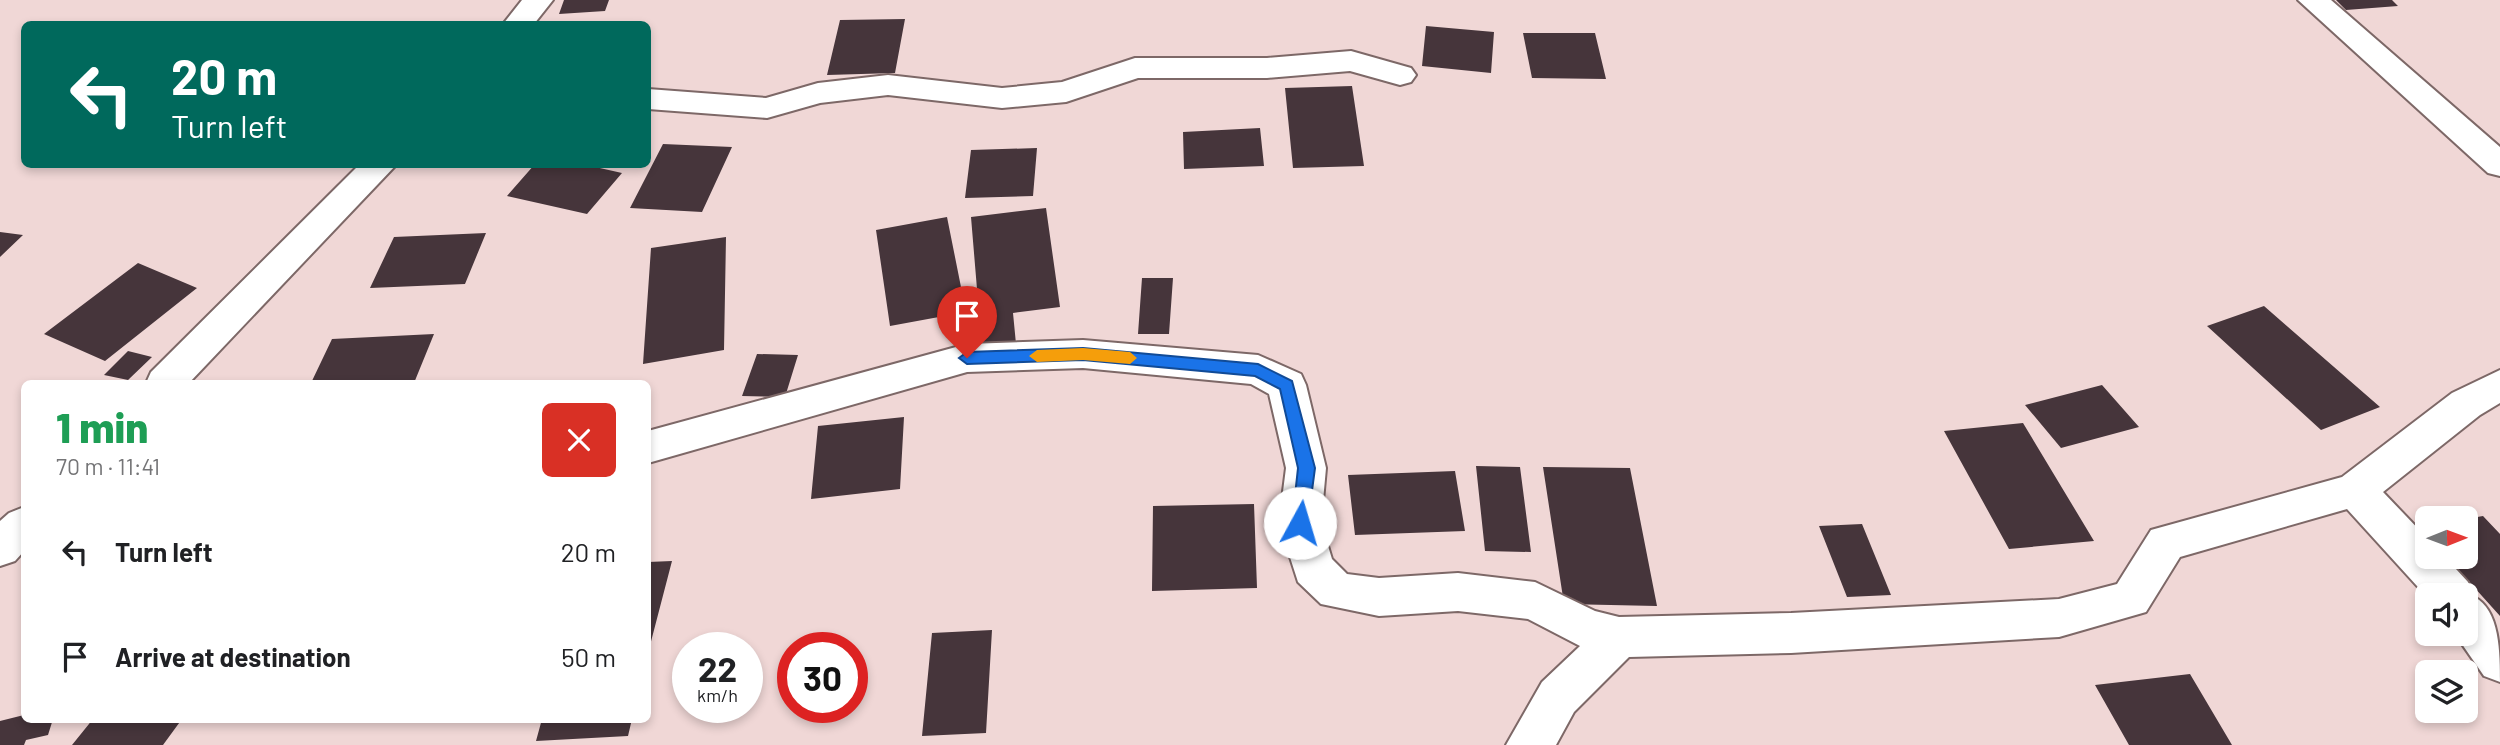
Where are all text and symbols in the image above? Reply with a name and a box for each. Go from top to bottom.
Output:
text: 20 m [171,46,277,105]
icon: left [56,49,147,140]
text: Turn left [171,106,288,144]
pin [937,286,997,358]
icon: arrive [948,297,986,335]
text: 1 min [56,401,148,451]
button: close [542,403,616,477]
text: 70 m · 11:41 [56,452,160,480]
position arrow [1263,486,1337,560]
north arrow [2415,506,2478,569]
map controls [2415,506,2478,723]
icon: left [56,533,94,571]
text: Turn left [115,536,213,567]
text: 20 m [561,536,616,567]
button: sound [2415,583,2478,646]
speed limit sign: 30 [777,632,868,723]
icon: arrive [56,638,94,676]
text: Arrive at destination [115,641,351,672]
text: 50 m [561,641,616,672]
text: 22 [698,647,737,689]
button: layers [2415,660,2478,723]
text: km/h [697,684,738,706]

